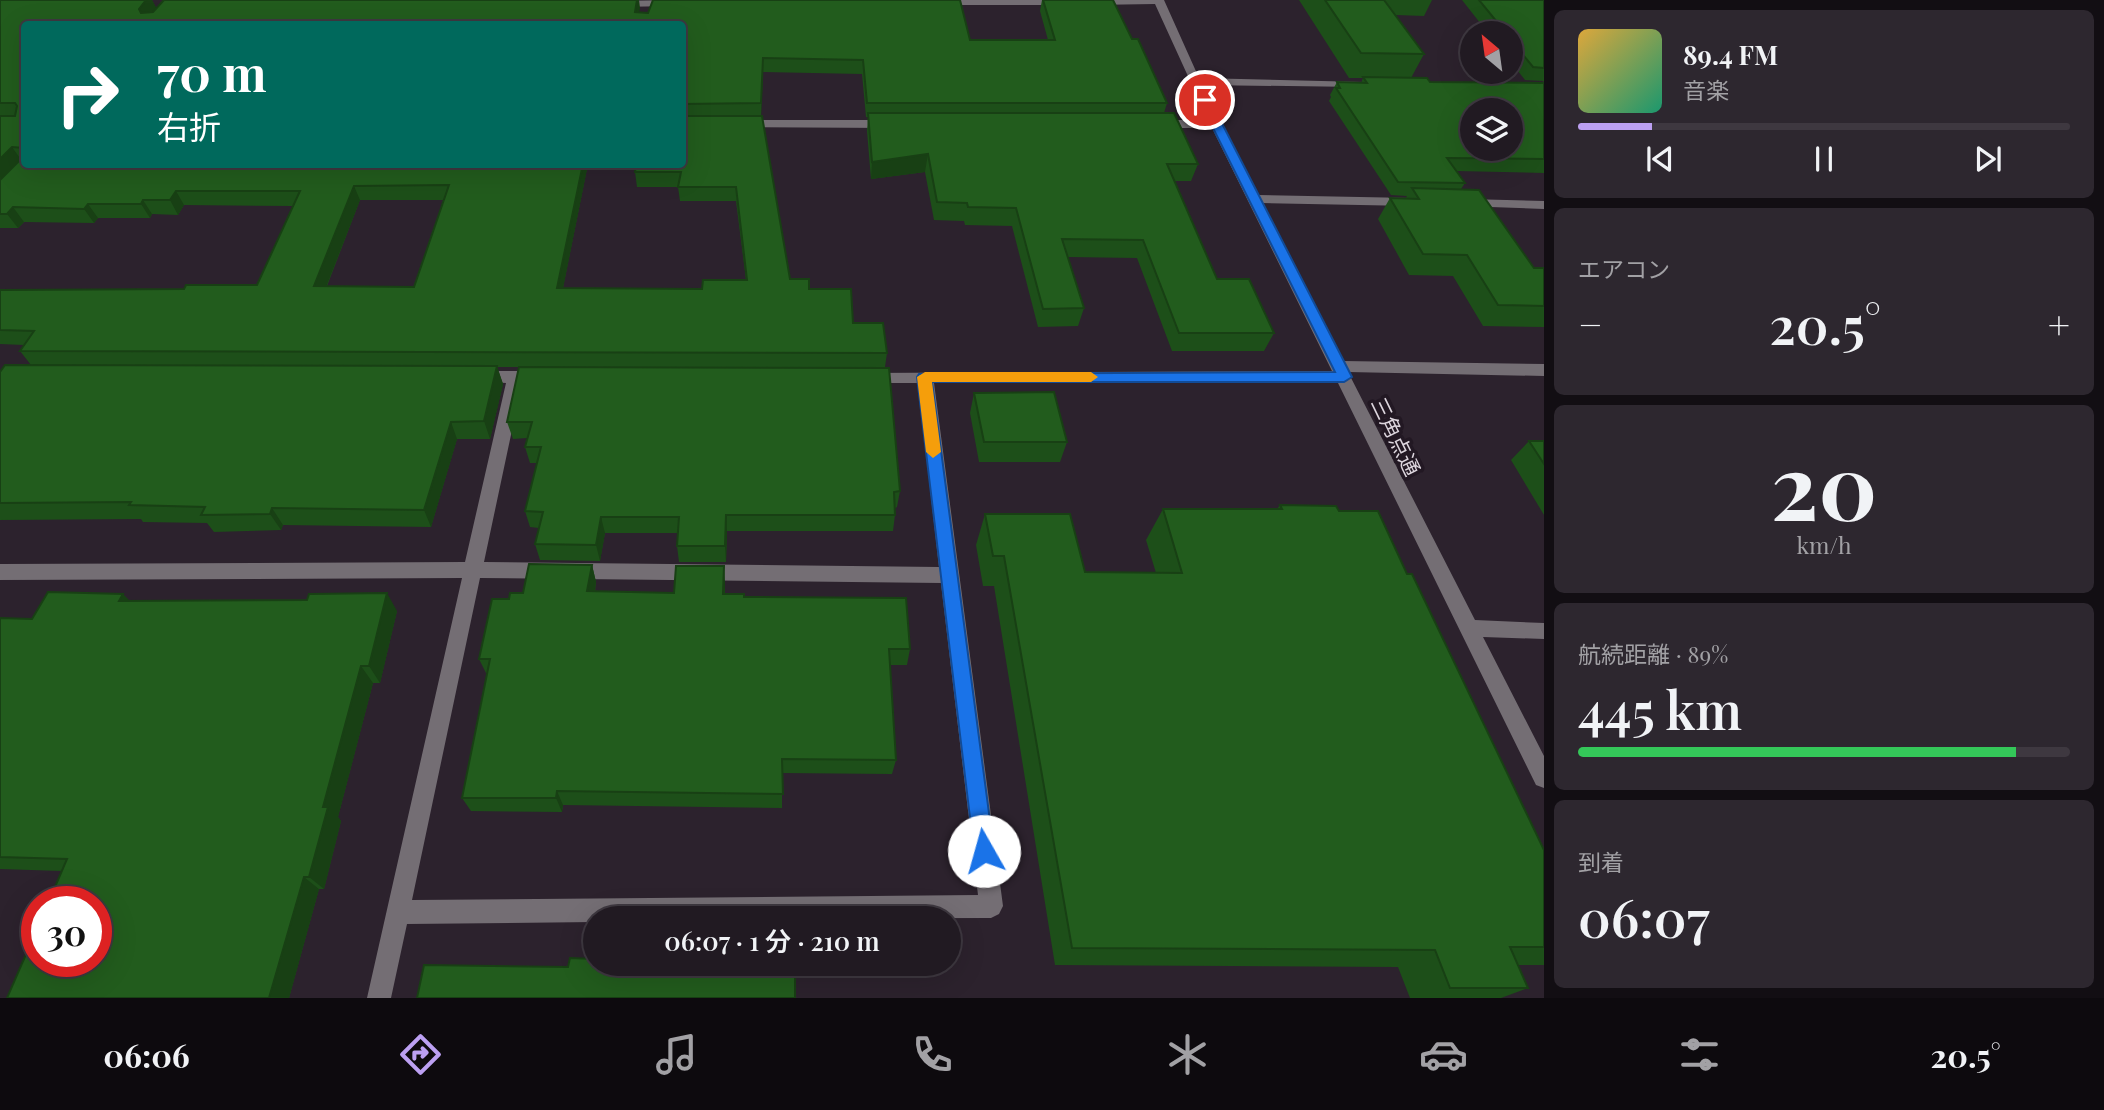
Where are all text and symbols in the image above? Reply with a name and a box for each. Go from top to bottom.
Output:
north arrow [1460,21,1522,84]
map controls [1460,21,1523,161]
text: 89.4 FM [1683,37,1778,72]
text: 70 m [157,39,267,104]
icon: right [42,49,133,140]
pin [1175,70,1235,130]
text: 音楽 [1683,74,1729,105]
icon: arrive [1186,81,1224,119]
button: layers [1460,98,1523,161]
text: 右折 [157,104,221,147]
icon: previous [1641,140,1679,178]
icon: pause [1805,140,1843,178]
icon: next [1969,140,2007,178]
text: エアコン [1578,253,1670,284]
text: 20.5° [1769,289,1881,358]
text: − [1578,298,1603,349]
text: + [2048,298,2070,349]
street label: 三角点通 [1366,392,1428,480]
text: 20 [1771,423,1877,544]
text: km/h [1796,529,1852,560]
text: 航続距離 · 89% [1578,638,1728,669]
text: 445 km [1578,674,1742,743]
position arrow [947,814,1021,888]
text: 到着 [1578,846,1624,877]
text: 06:07 [1578,882,1709,951]
speed limit sign: 30 [21,886,112,977]
text: 06:07 · 1 分 · 210 m [664,923,880,958]
icon: directions [396,1030,445,1079]
icon: music [652,1030,701,1079]
icon: phone [908,1030,957,1079]
icon: climate [1163,1030,1212,1079]
icon: car [1419,1030,1468,1079]
icon: filters [1675,1030,1724,1079]
text: 06:06 [103,1033,190,1076]
text: 20.5° [1931,1033,2001,1076]

